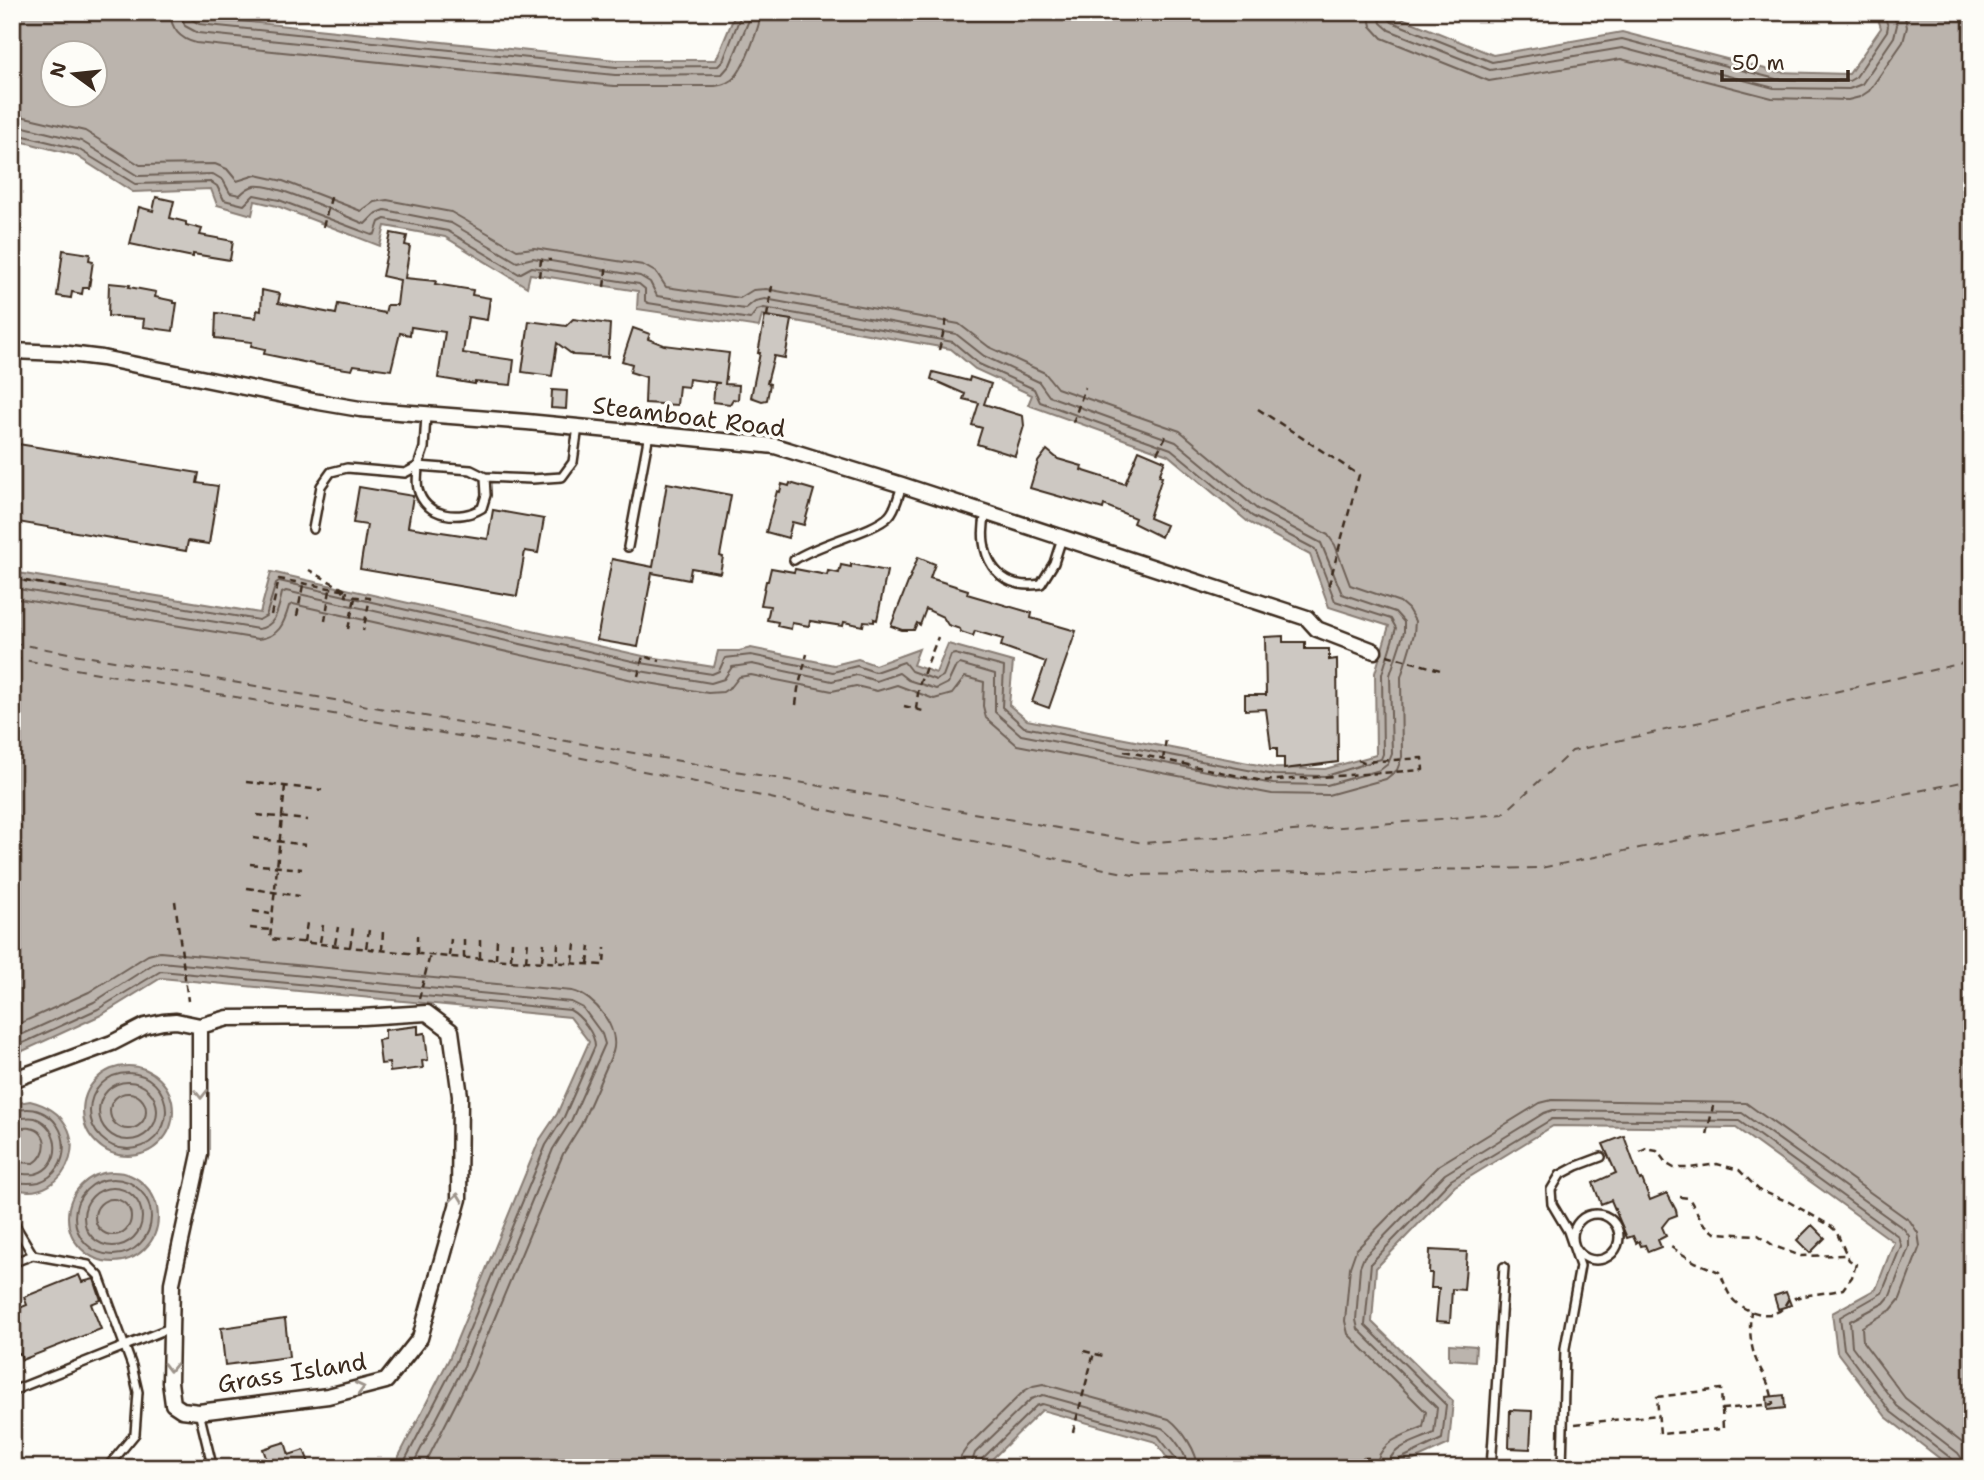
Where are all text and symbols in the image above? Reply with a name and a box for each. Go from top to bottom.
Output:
north arrow [38,38,108,108]
scale bar [1722,38,1848,82]
text: 50 m [1732,49,1785,77]
text: N [44,59,72,80]
street label: Steamboat Road [591,389,787,445]
one-way arrow [193,1089,209,1100]
one-way arrow [450,1192,465,1204]
street label: Grass Island [215,1345,369,1401]
one-way arrow [162,1363,178,1373]
one-way arrow [354,1382,366,1396]

